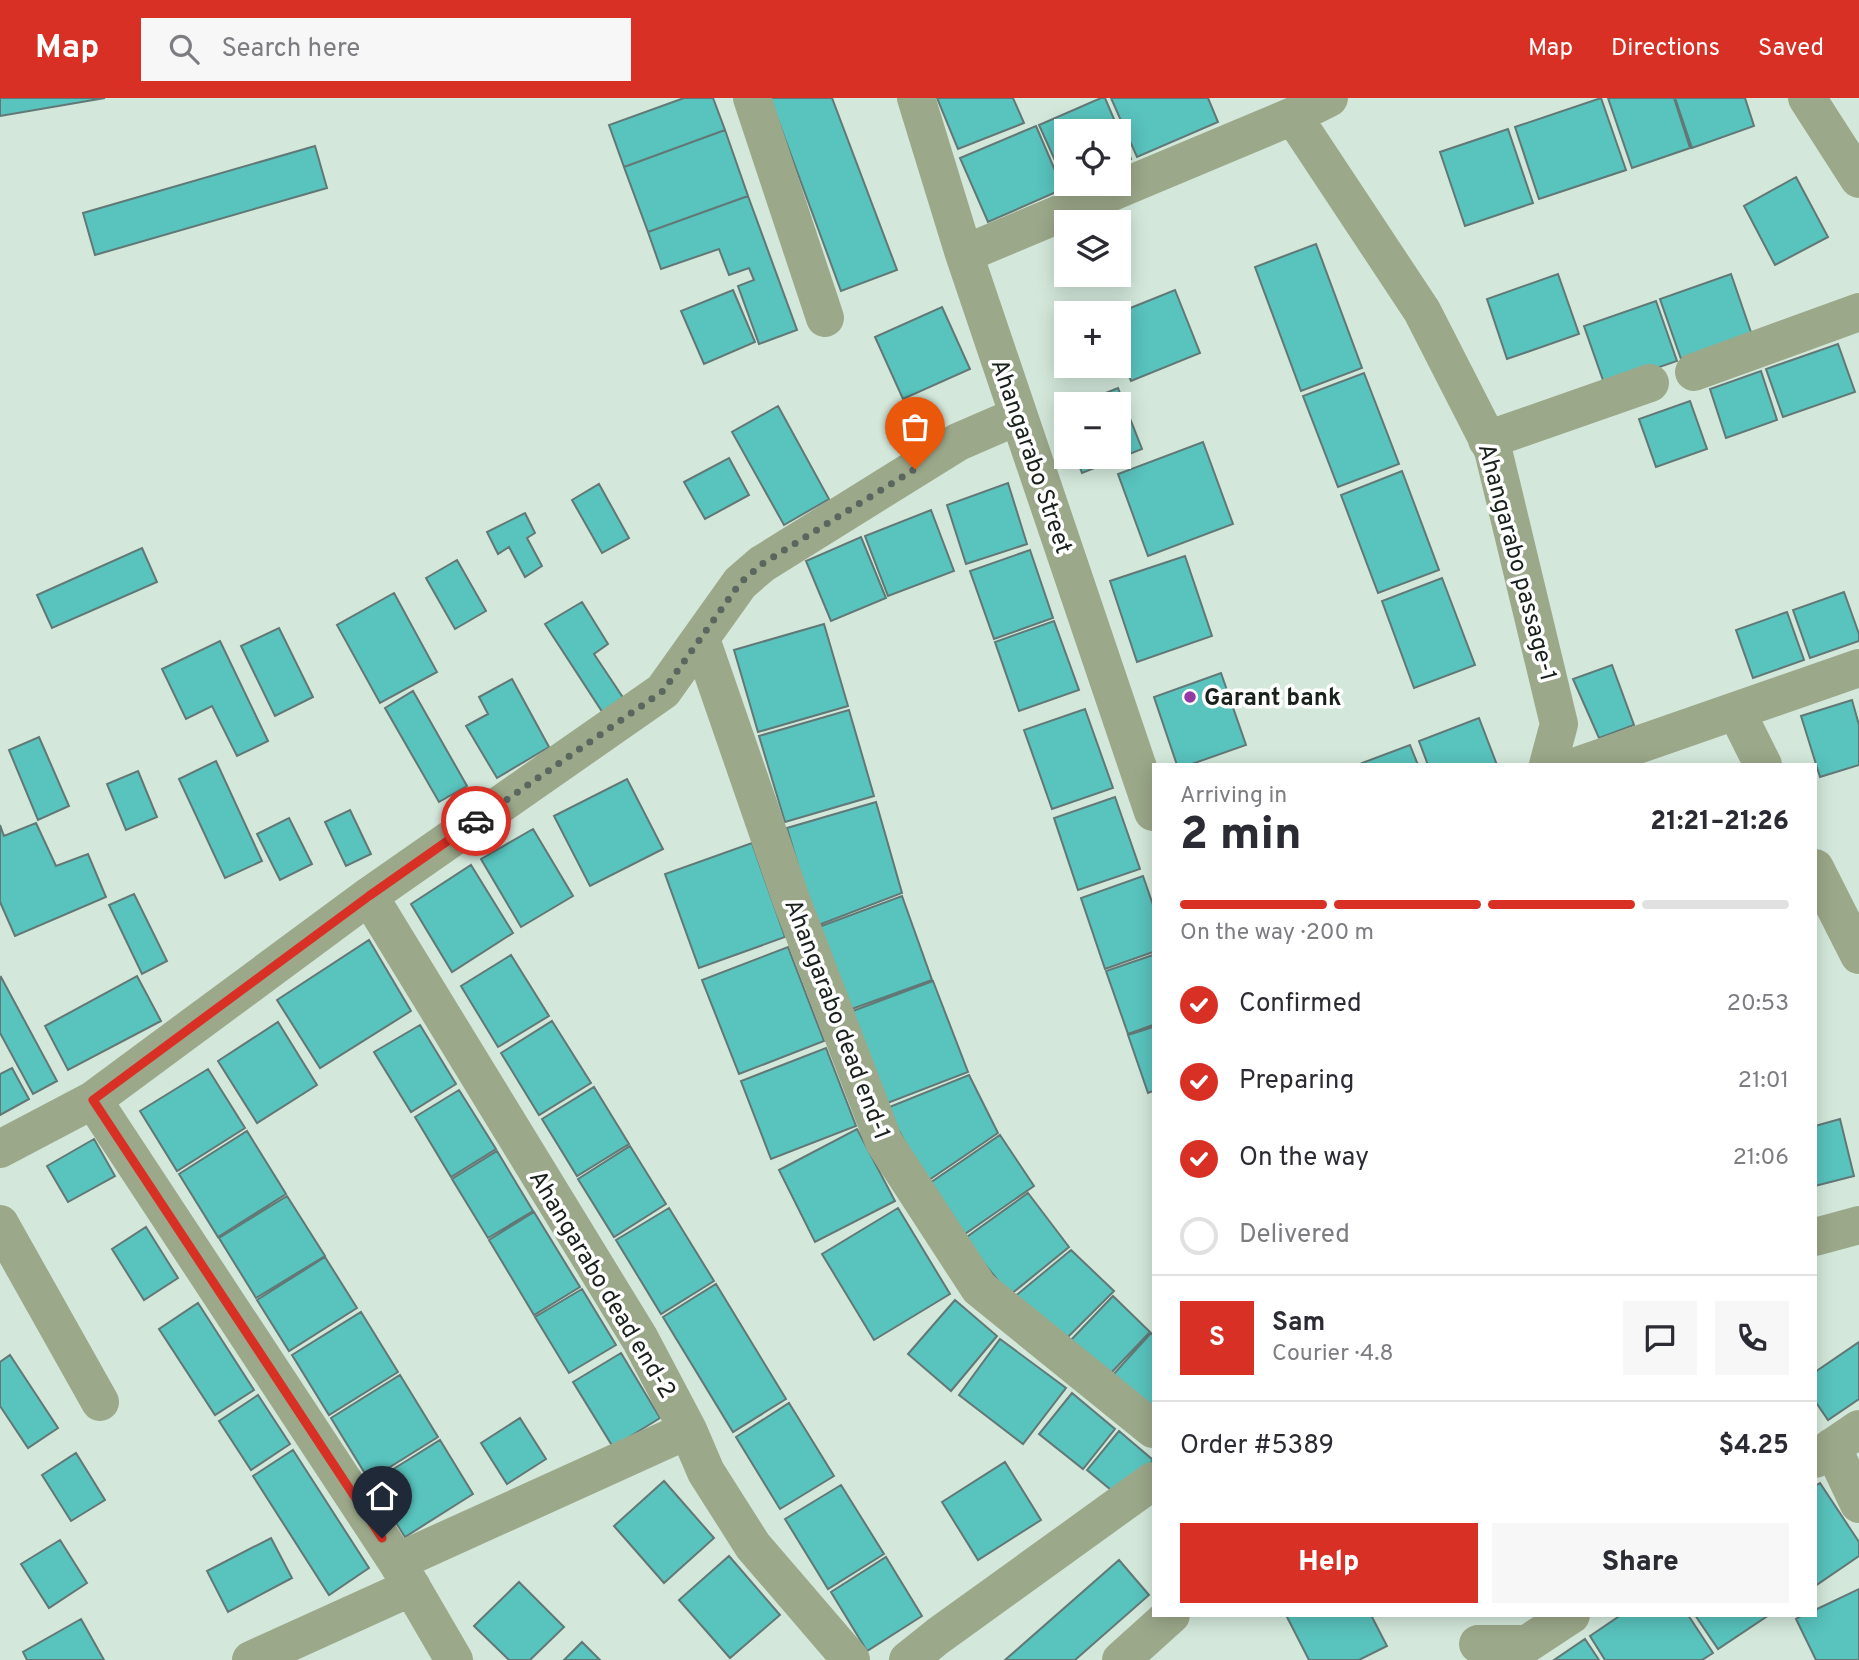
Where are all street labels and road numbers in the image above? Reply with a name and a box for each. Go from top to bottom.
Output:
street label: Ahangarabo Street [983,355,1077,558]
street label: Ahangarabo passage-1 [1470,441,1562,685]
street label: Ahangarabo dead end-1 [776,895,896,1144]
street label: Ahangarabo dead end-2 [521,1165,681,1405]

